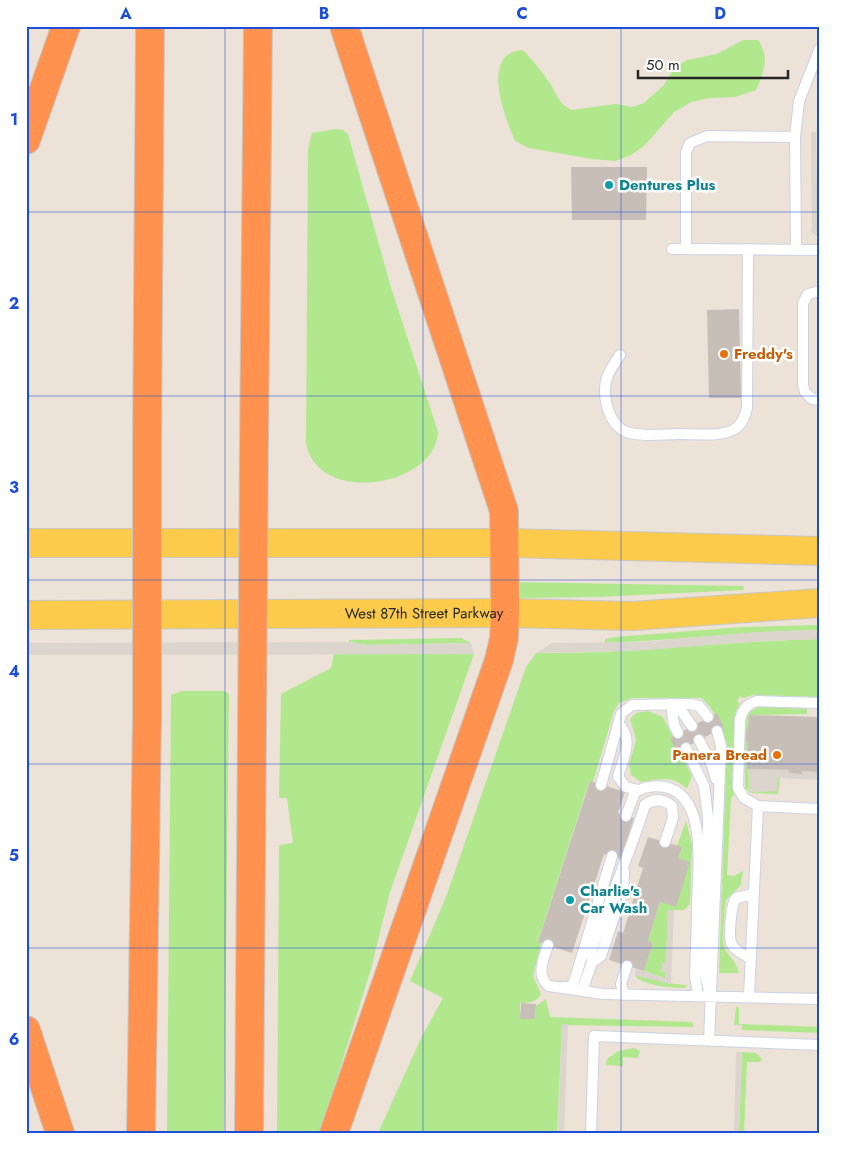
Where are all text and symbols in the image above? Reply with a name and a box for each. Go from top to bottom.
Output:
text: A [119,2,132,25]
text: B [319,2,329,25]
text: C [516,2,528,25]
text: D [714,2,726,25]
scale bar [638,48,788,80]
text: 50 m [646,54,680,76]
text: 1 [10,108,18,131]
place label: Dentures Plus [619,174,716,196]
marker: Dentures Plus [603,179,615,191]
text: 2 [9,292,19,315]
place label: Freddy's [734,343,793,365]
marker: Freddy's [718,348,730,360]
text: 3 [9,476,19,499]
street label: West 87th Street Parkway [345,602,504,625]
text: 4 [8,660,20,683]
place label: Panera Bread [672,744,767,766]
marker: Panera Bread [771,749,783,761]
text: 5 [9,844,19,867]
place label: Charlie's Car Wash [580,880,647,919]
marker: Charlie's Car Wash [564,894,576,906]
text: 6 [9,1028,19,1051]

